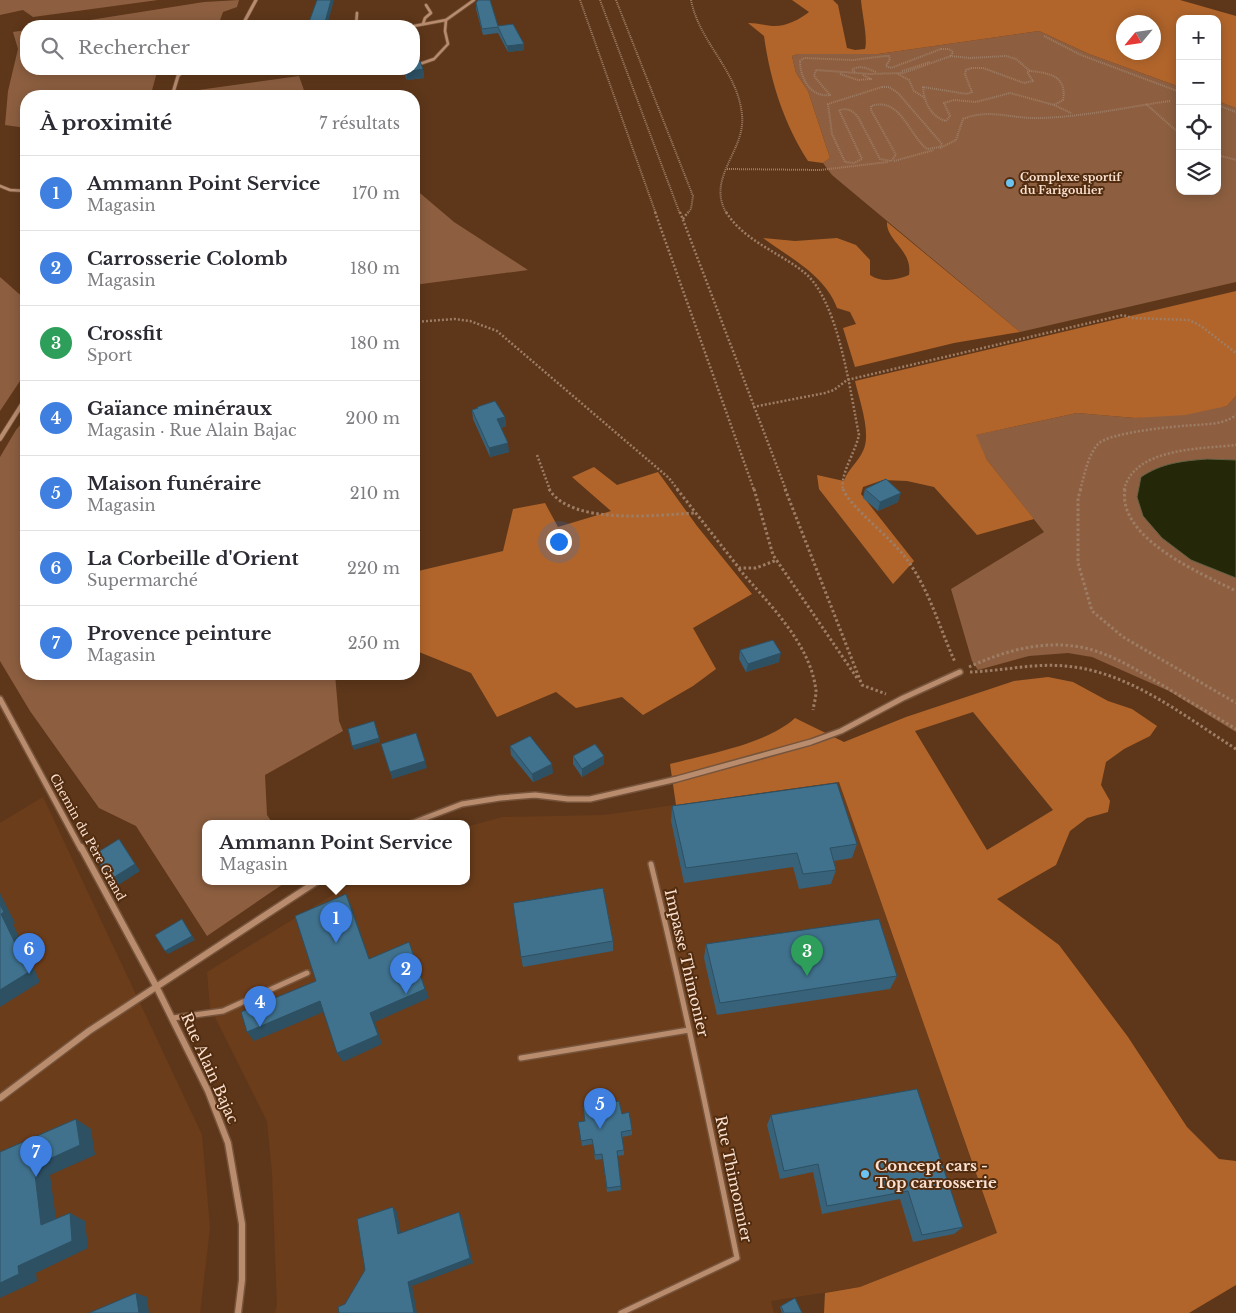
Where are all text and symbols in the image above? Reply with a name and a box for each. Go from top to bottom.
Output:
north arrow [1116,15,1161,60]
map controls [1176,15,1221,195]
button: + [1176,15,1221,60]
search box [20,20,420,75]
icon: search [38,34,66,62]
text: Rechercher [78,36,190,59]
button: − [1176,60,1221,105]
button: locate [1176,105,1221,150]
text: À proximité [40,110,172,136]
text: 7 résultats [319,113,400,133]
button: layers [1176,150,1221,195]
place label: Complexe sportif du Farigoulier [1020,170,1122,197]
text: Ammann Point Service [87,172,320,195]
marker: Complexe sportif du Farigoulier [1004,177,1016,189]
text: 1 [53,183,59,203]
text: 170 m [352,183,400,203]
text: Magasin [87,195,156,215]
text: Carrosserie Colomb [87,247,288,270]
text: 2 [51,258,61,278]
text: 180 m [350,258,400,278]
text: Magasin [87,270,156,290]
text: Crossfit [87,322,163,345]
text: 3 [51,333,61,353]
text: 180 m [350,333,400,353]
text: Sport [87,345,132,365]
text: Gaïance minéraux [87,397,272,420]
text: 4 [51,408,61,428]
text: 200 m [346,408,400,428]
text: Magasin · Rue Alain Bajac [87,420,297,440]
text: Maison funéraire [87,472,261,495]
text: 5 [51,483,61,503]
text: 210 m [350,483,400,503]
text: Magasin [87,495,156,515]
your location [546,529,572,555]
text: La Corbeille d'Orient [87,547,299,570]
text: 6 [51,558,61,578]
text: 220 m [347,558,400,578]
text: Supermarché [87,570,198,590]
text: Provence peinture [87,622,272,645]
text: 7 [52,633,60,653]
text: 250 m [348,633,400,653]
text: Magasin [87,645,156,665]
street label: Chemin du Père Grand [47,771,129,903]
popup [202,820,470,885]
text: Ammann Point Service [219,831,453,854]
text: Magasin [219,854,288,874]
street label: Impasse Thimonier [661,887,713,1040]
pin: 1 [320,902,352,943]
pin: 6 [13,933,45,974]
pin: 3 [791,935,823,976]
pin: 2 [390,953,422,994]
pin: 4 [244,986,276,1027]
street label: Rue Alain Bajac [177,1010,243,1126]
pin: 5 [584,1088,616,1129]
street label: Rue Thimonnier [711,1114,757,1245]
pin: 7 [20,1136,52,1177]
place label: Concept cars - Top carrosserie [875,1156,997,1192]
marker: Concept cars - Top carrosserie [859,1168,871,1180]

